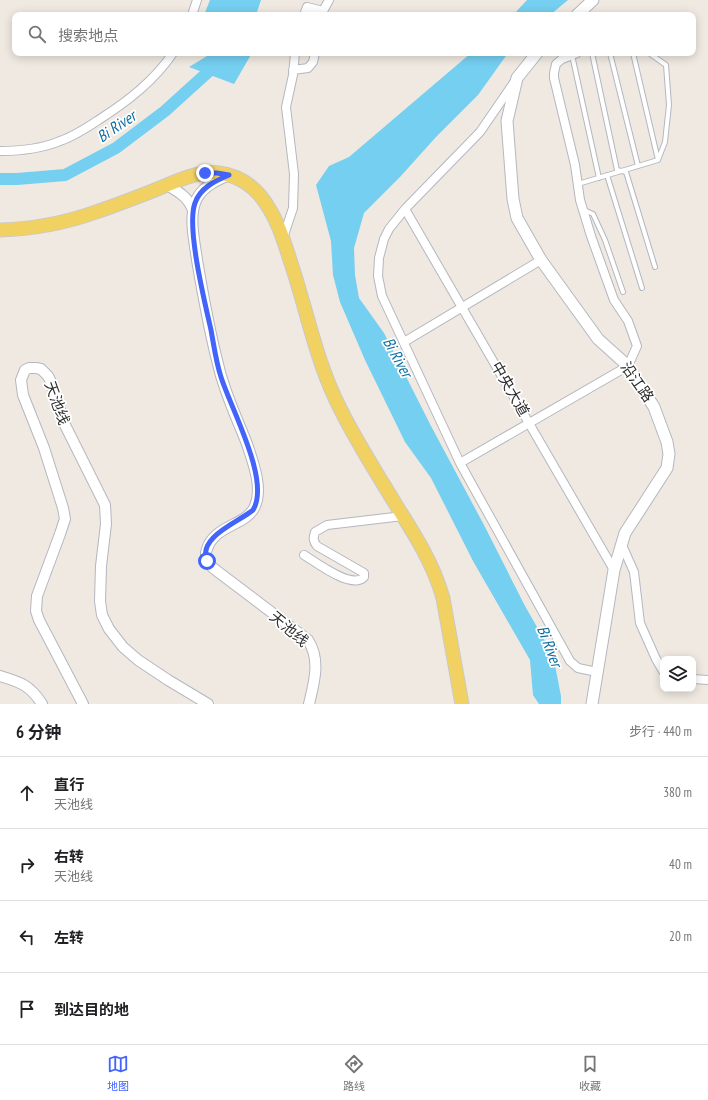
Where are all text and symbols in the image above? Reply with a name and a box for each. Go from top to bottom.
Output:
search box [12,12,696,56]
icon: search [26,23,48,45]
text: 搜索地点 [58,26,118,45]
water label: Bi River [93,104,141,146]
route end [196,164,214,182]
water label: Bi River [379,333,418,383]
street label: 中央大道 [487,358,534,419]
street label: 沿江路 [617,358,658,406]
street label: 天池线 [41,378,74,427]
route start [198,552,216,570]
street label: 天池线 [266,607,313,650]
water label: Bi River [533,622,568,672]
map controls [660,656,696,692]
button: layers [660,656,696,692]
text: 6 分钟 [16,721,62,743]
text: 步行 · 440 m [629,723,692,740]
text: 直行 [54,775,84,794]
icon: ahead [16,782,38,804]
text: 380 m [663,784,692,801]
text: 天池线 [54,796,93,813]
text: 右转 [54,847,84,866]
icon: right [16,854,38,876]
text: 40 m [669,856,692,873]
text: 天池线 [54,868,93,885]
icon: left [16,926,38,948]
text: 左转 [54,928,84,947]
text: 20 m [669,928,692,945]
icon: arrive [16,998,38,1020]
text: 到达目的地 [54,1000,129,1019]
tab: 地图 [107,1053,129,1093]
tab: 路线 [343,1053,365,1093]
tab: 收藏 [579,1053,601,1093]

